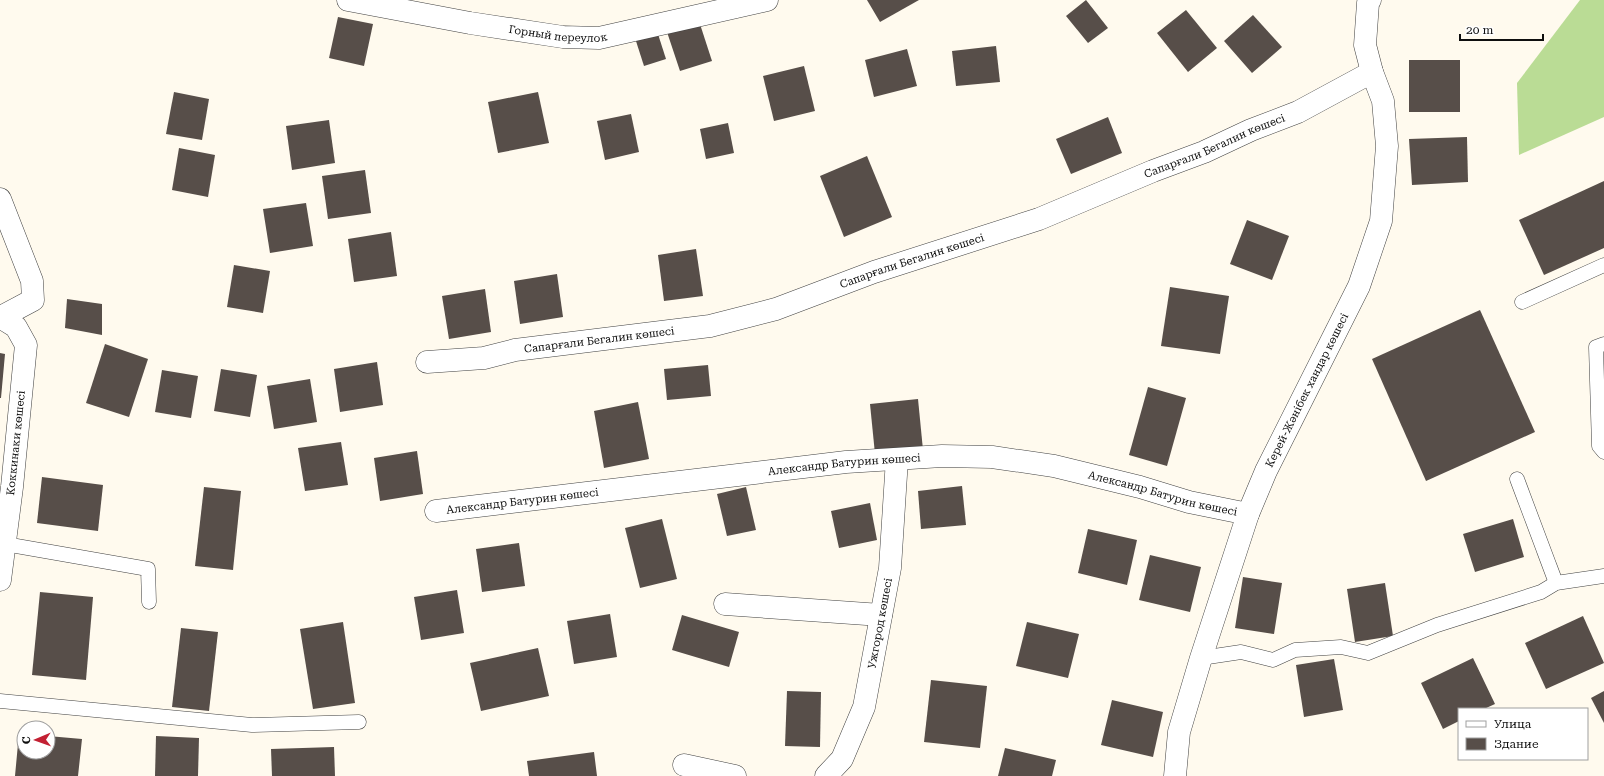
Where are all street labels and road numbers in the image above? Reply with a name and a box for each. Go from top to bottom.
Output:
street label: Горный переулок [508,22,609,45]
street label: Сапарғали Бегалин көшесі [1142,111,1287,181]
street label: Сапарғали Бегалин көшесі [838,230,986,291]
street label: Керей-Жәнібек хандар көшесі [1262,310,1351,469]
street label: Сапарғали Бегалин көшесі [523,324,676,355]
street label: Коккинаки көшесі [4,389,28,496]
street label: Александр Батурин көшесі [767,451,922,478]
street label: Александр Батурин көшесі [1087,468,1239,518]
street label: Александр Батурин көшесі [445,485,600,516]
street label: Ужгород көшесі [865,576,895,670]

